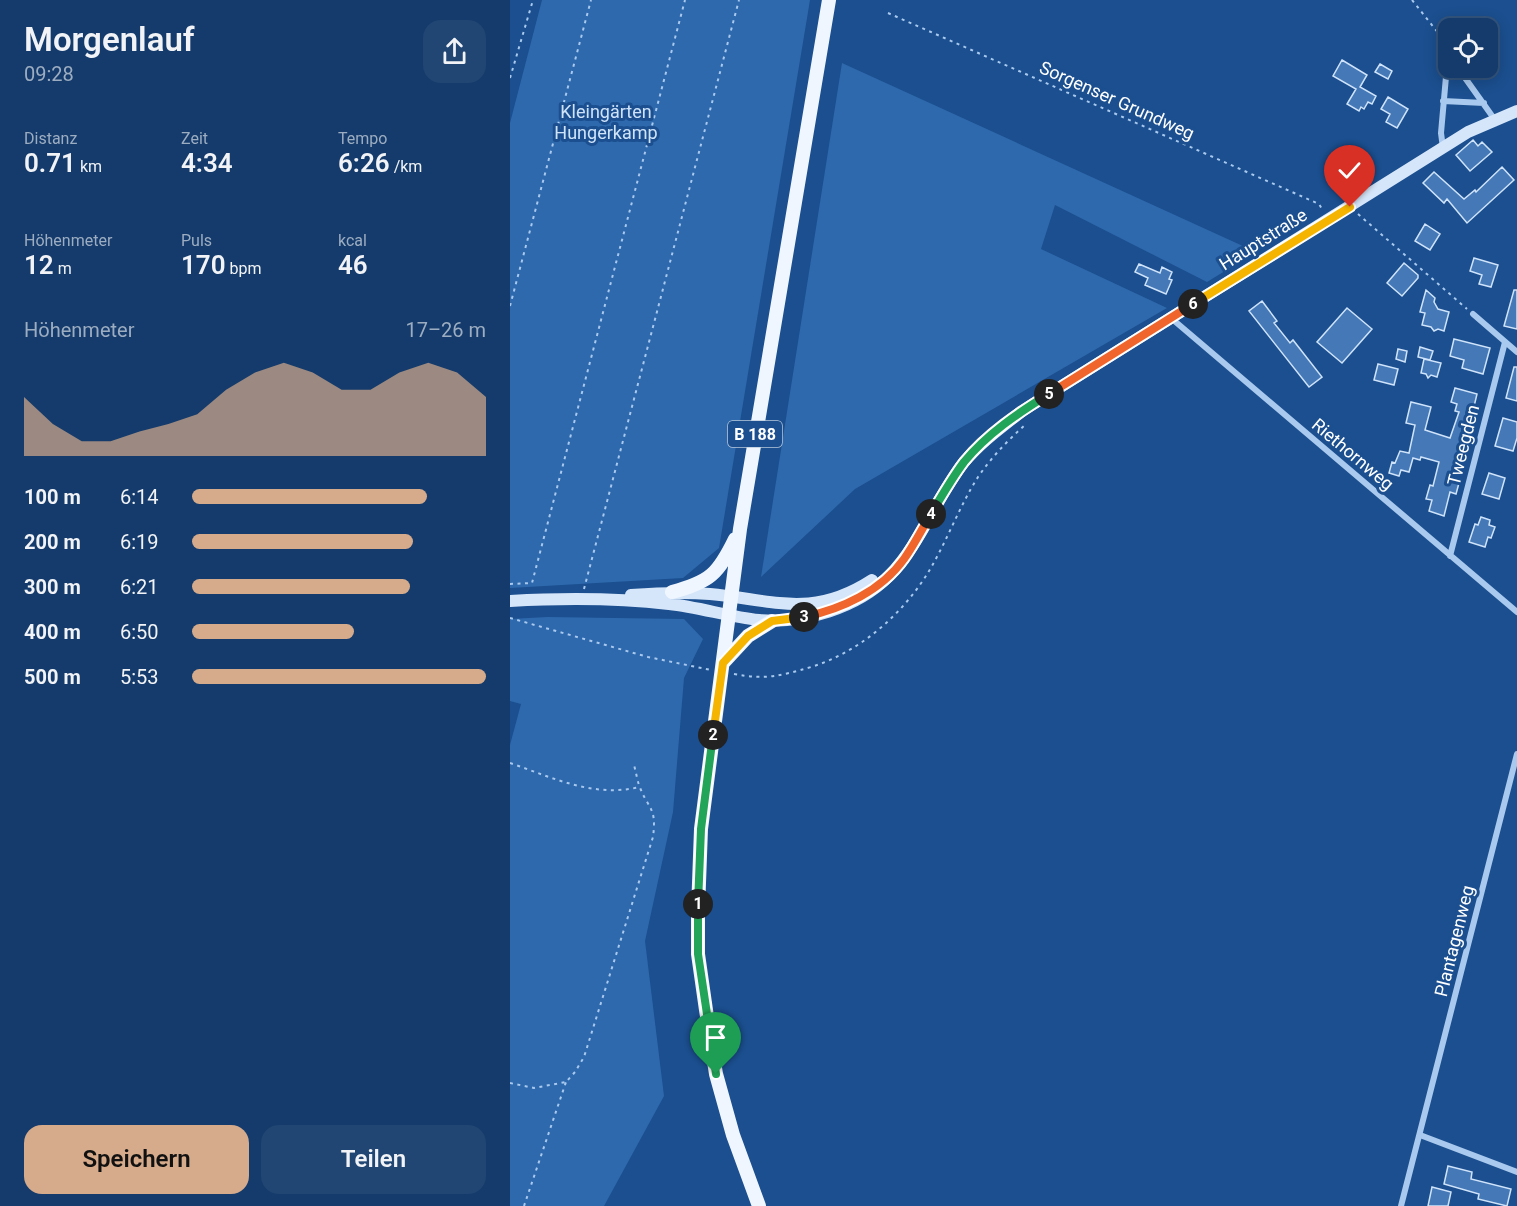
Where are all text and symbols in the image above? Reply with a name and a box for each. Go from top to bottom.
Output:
map controls [1438,18,1498,78]
button: locate [1438,18,1498,78]
text: Morgenlauf [24,20,195,59]
button: share [423,20,486,83]
street label: Sorgenser Grundweg [1036,56,1198,144]
text: 09:28 [24,62,74,86]
park label: Kleingärten Hungerkamp [554,101,658,143]
text: Distanz [24,129,77,148]
text: Zeit [181,129,208,148]
text: Tempo [338,129,387,148]
pin [1324,145,1375,207]
text: 0.71 [24,148,76,178]
text: 4:34 [181,148,233,178]
text: 6:26 [338,148,390,178]
icon: check [1333,154,1366,187]
text: km [76,157,102,176]
text: /km [390,157,422,176]
street label: Hauptstraße [1215,204,1311,274]
text: Höhenmeter [24,231,112,250]
text: Puls [181,231,212,250]
text: kcal [338,231,367,250]
text: 12 [24,250,54,280]
text: 170 [181,250,226,280]
text: 46 [338,250,368,280]
text: m [54,259,72,278]
text: bpm [226,259,262,278]
pin: 6 [1178,289,1208,319]
text: 6 [1188,294,1198,313]
text: Höhenmeter [24,318,134,342]
text: 17–26 m [405,318,486,342]
pin: 5 [1034,379,1064,409]
text: 5 [1044,384,1054,403]
street label: Tweegden [1443,402,1483,488]
street label: Riethornweg [1308,414,1398,494]
road number: B 188 [728,421,782,447]
text: 100 m [24,485,81,509]
text: 6:14 [120,485,159,509]
pin: 4 [916,499,946,529]
text: 4 [926,504,936,523]
text: 200 m [24,530,81,554]
text: 6:19 [120,530,159,554]
text: 300 m [24,575,81,599]
text: 6:21 [120,575,159,599]
pin: 3 [789,602,819,632]
text: 3 [799,607,809,626]
text: 400 m [24,620,81,644]
text: 6:50 [120,620,159,644]
text: 500 m [24,665,81,689]
text: 5:53 [120,665,159,689]
pin: 2 [698,720,728,750]
text: 2 [708,725,718,744]
street label: Plantagenweg [1430,883,1478,999]
pin: 1 [683,889,713,919]
text: 1 [693,894,703,913]
pin [690,1012,741,1074]
icon: arrive [699,1021,732,1054]
button: Speichern [24,1125,249,1194]
button: Teilen [261,1125,486,1194]

